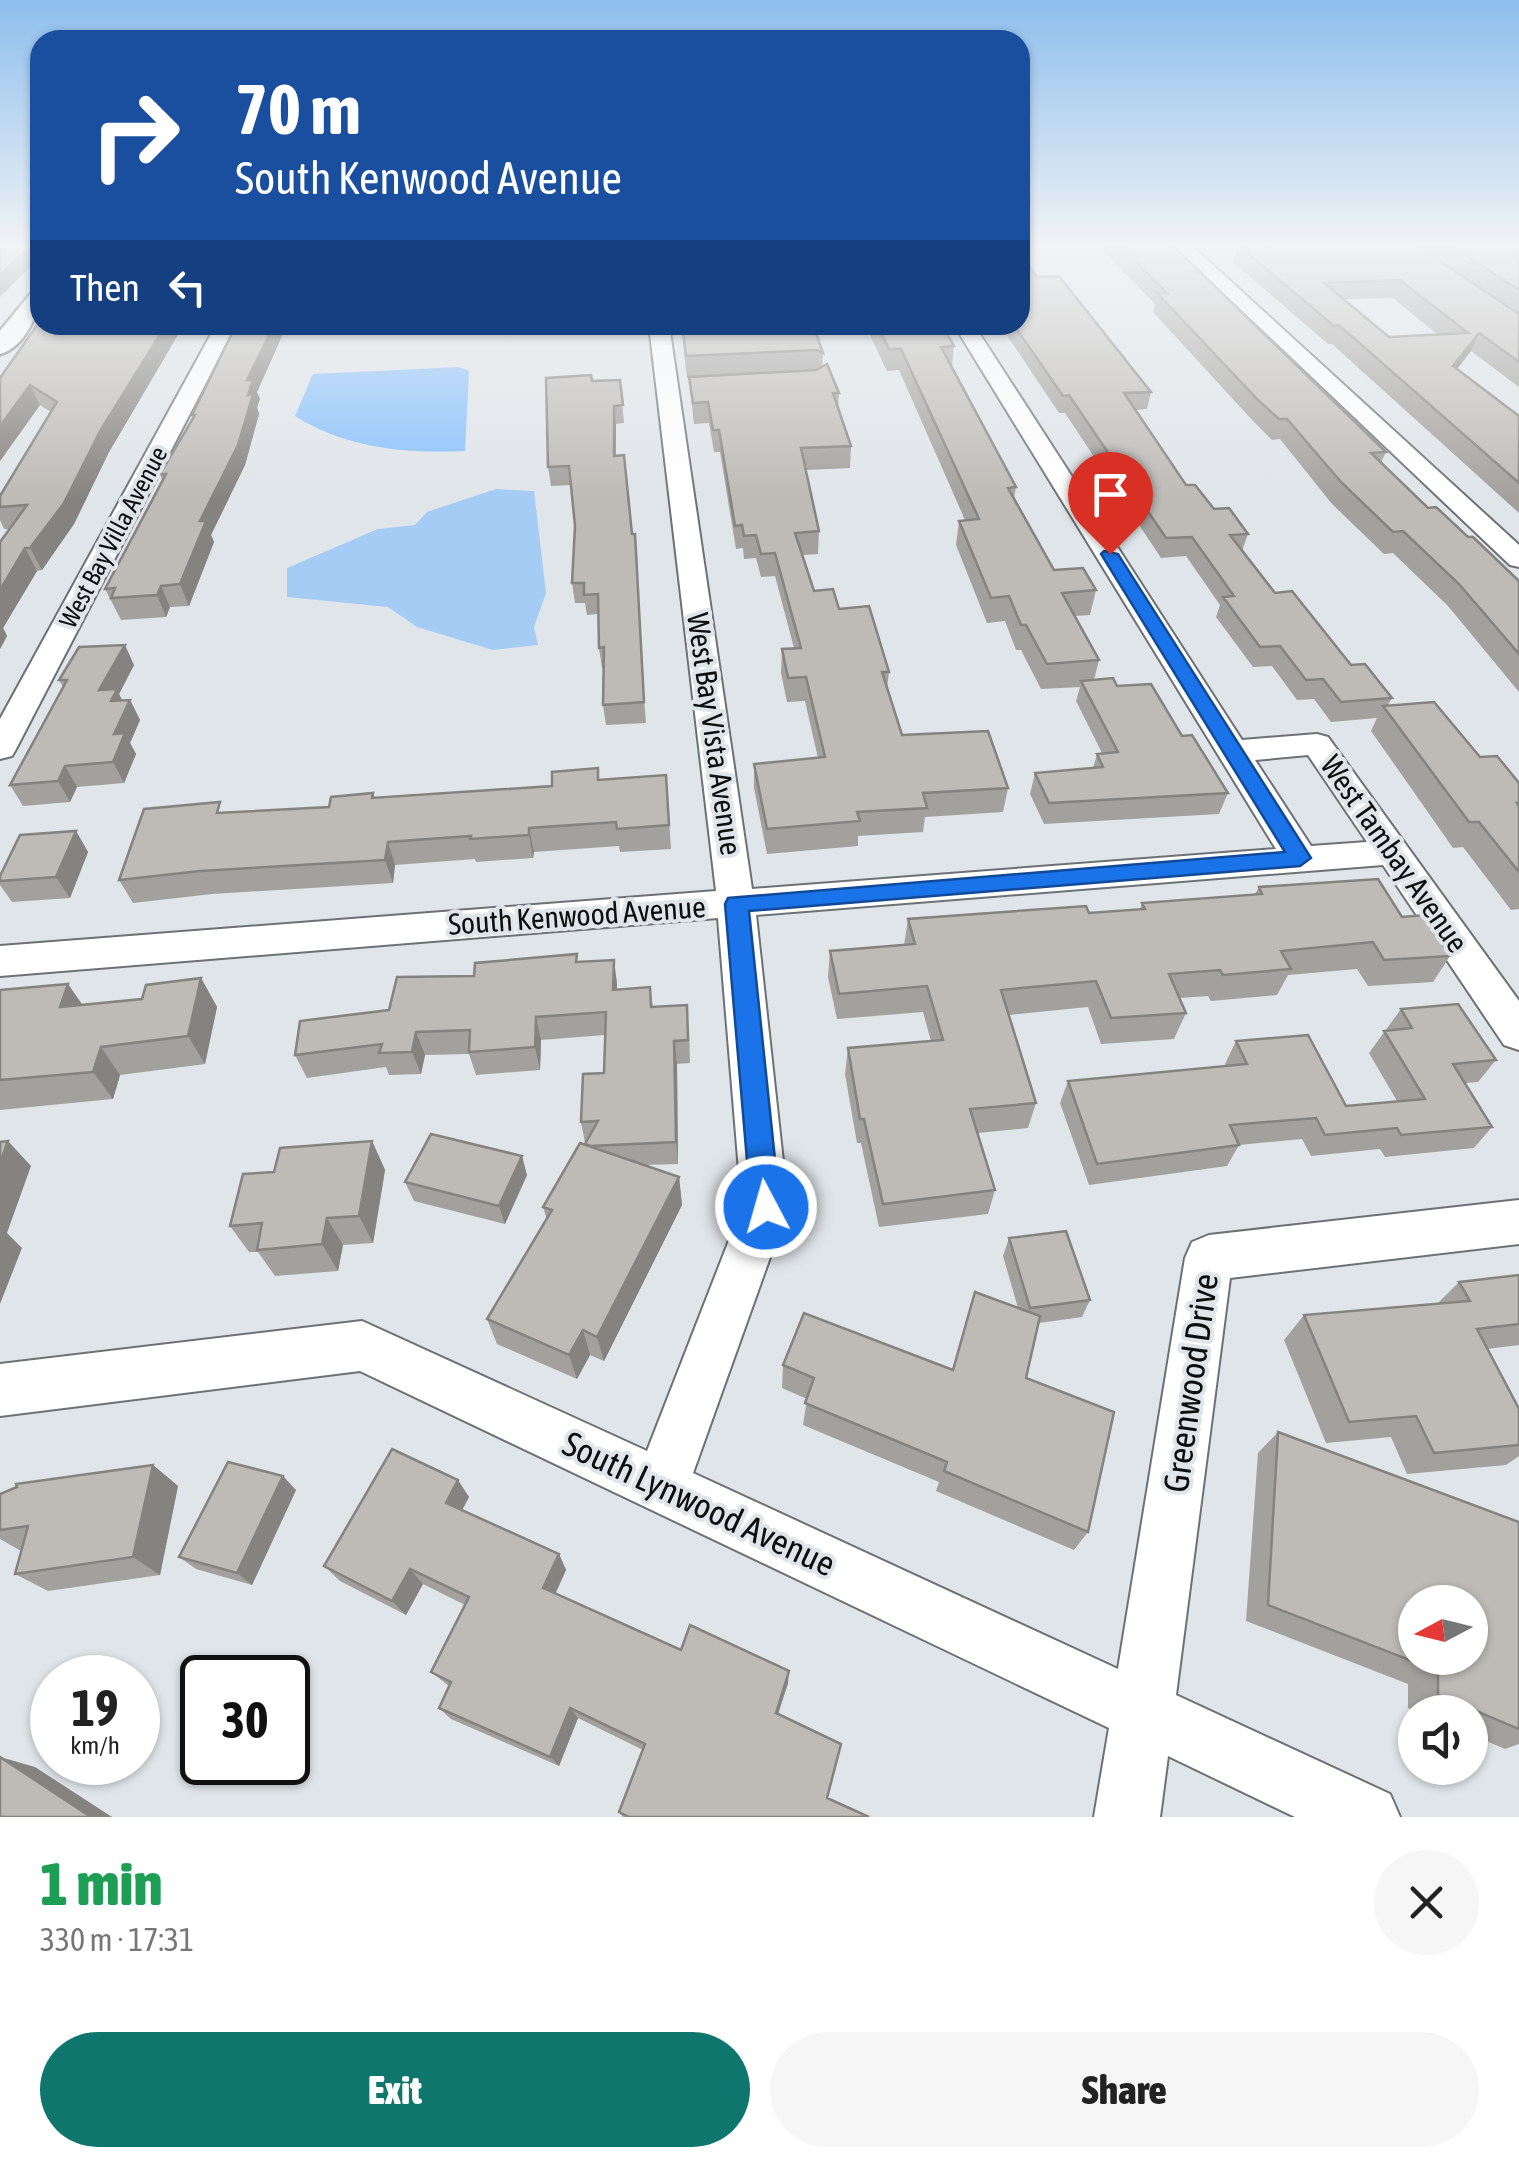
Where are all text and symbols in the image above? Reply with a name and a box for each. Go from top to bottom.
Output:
text: 70 m [235,69,361,149]
icon: right [70,70,200,200]
text: South Kenwood Avenue [235,152,622,204]
icon: left [160,260,215,315]
text: Then [70,266,140,309]
street label: West Bay Villa Avenue [53,442,173,632]
pin [1068,452,1153,555]
icon: arrive [1083,467,1138,522]
street label: West Bay Vista Avenue [681,610,749,857]
street label: West Tambay Avenue [1314,749,1475,958]
street label: South Kenwood Avenue [447,889,707,941]
position arrow [714,1155,818,1259]
street label: Greenwood Drive [1155,1271,1225,1495]
street label: South Lynwood Avenue [557,1423,842,1584]
north arrow [1398,1585,1488,1675]
map controls [1398,1585,1488,1785]
speed limit sign: 30 [180,1655,310,1785]
text: 19 [71,1679,118,1737]
button: sound [1398,1695,1488,1785]
text: km/h [70,1731,120,1759]
text: 1 min [40,1849,163,1918]
button: close [1374,1850,1479,1955]
text: 330 m · 17:31 [40,1921,194,1958]
button: Exit [40,2032,750,2147]
button: Share [770,2032,1479,2147]

